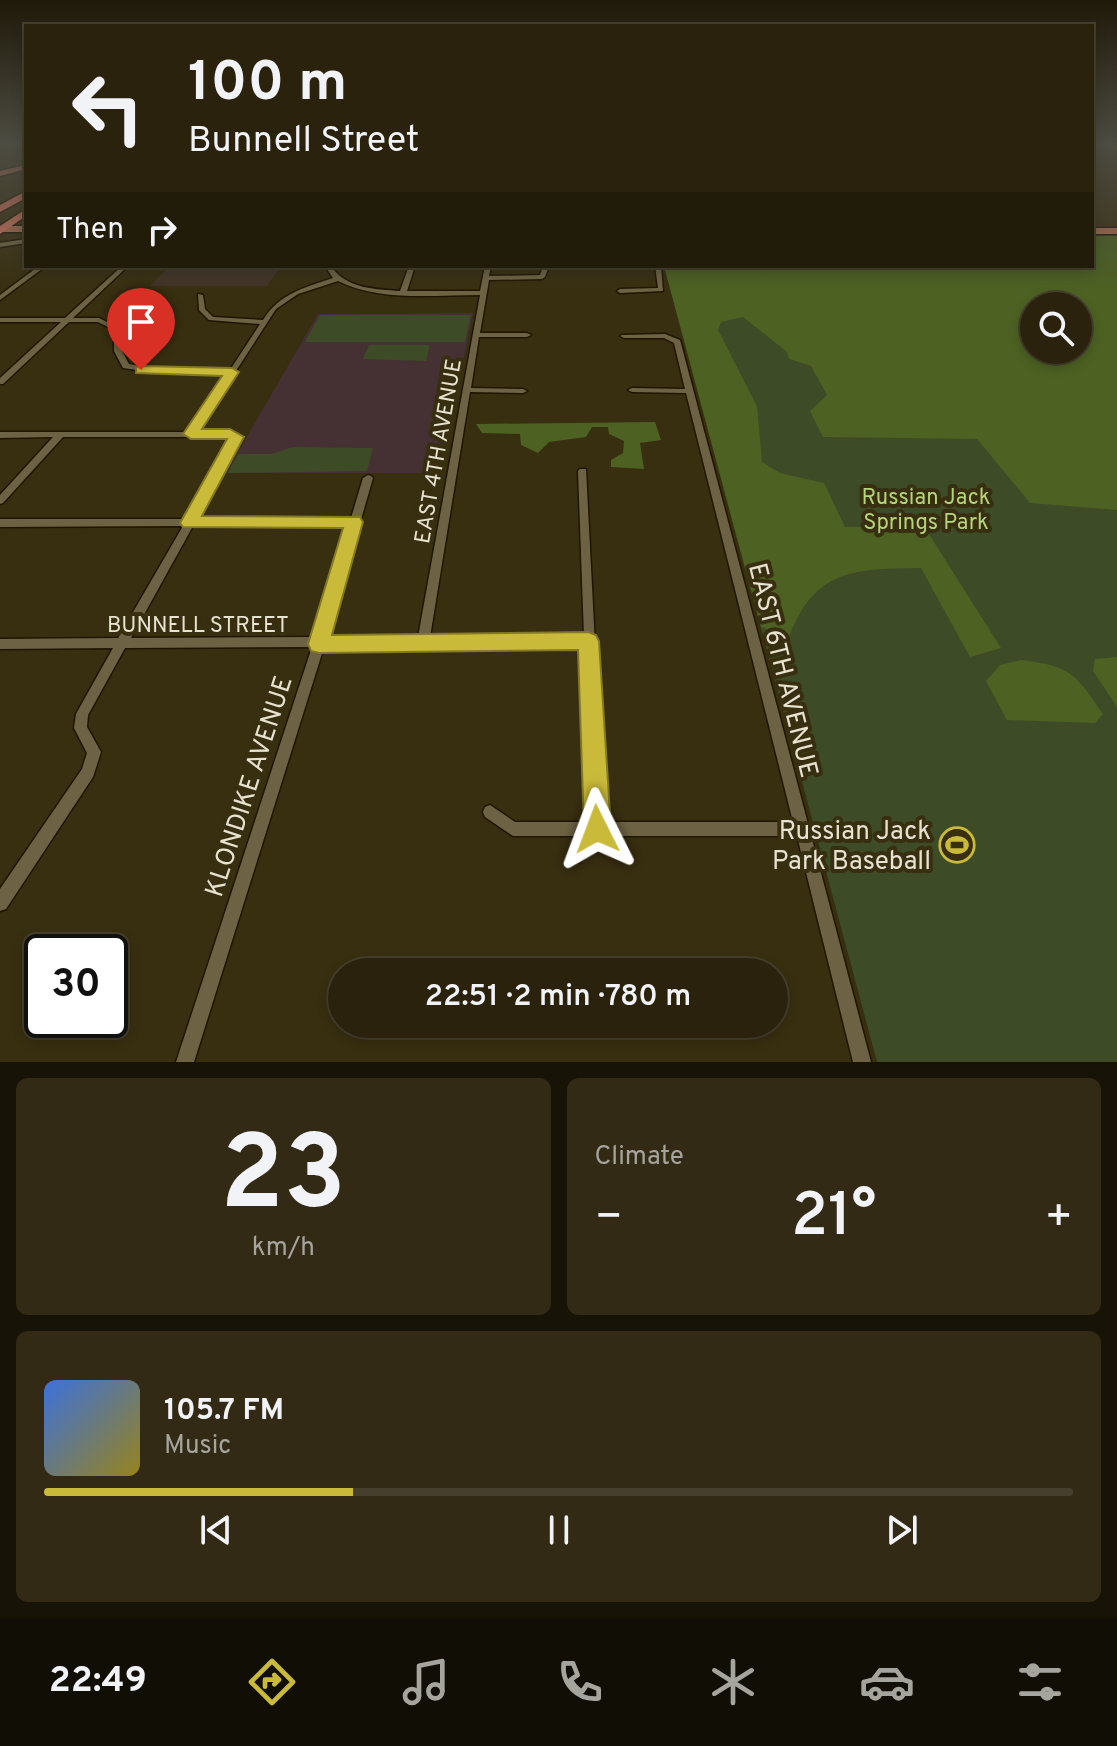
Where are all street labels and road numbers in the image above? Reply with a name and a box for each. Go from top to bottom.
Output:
street label: EAST 4TH AVENUE [410,357,469,546]
street label: EAST 6TH AVENUE [739,560,824,781]
street label: BUNNELL STREET [107,613,289,640]
street label: KLONDIKE AVENUE [199,672,302,901]

